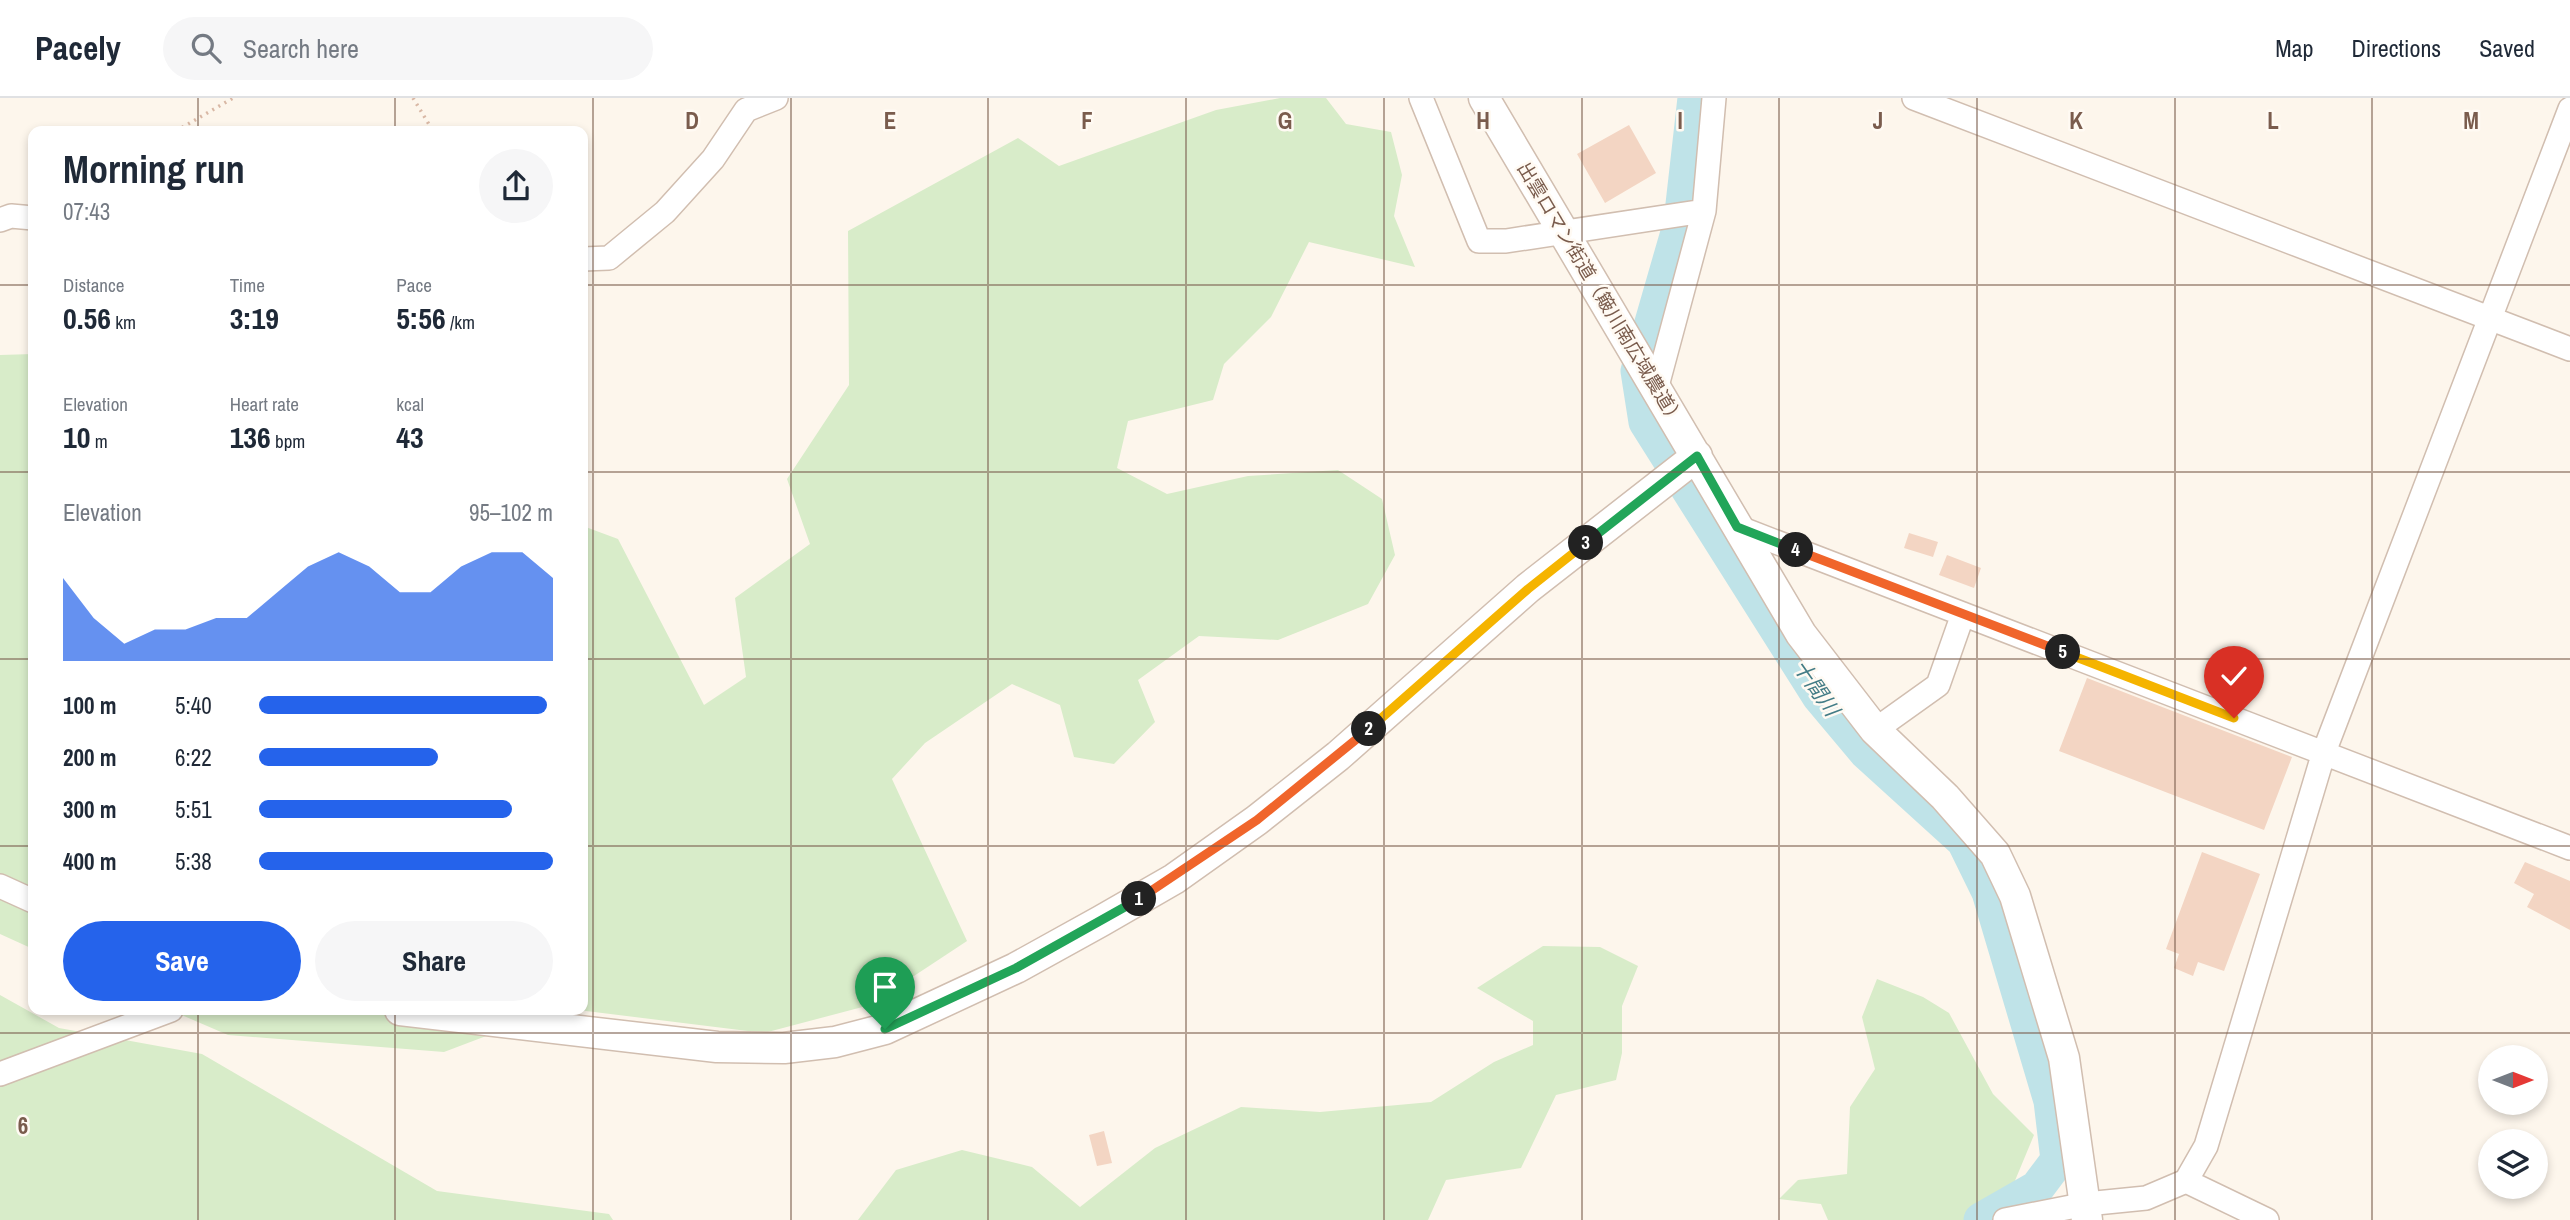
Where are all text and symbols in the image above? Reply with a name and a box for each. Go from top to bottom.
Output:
search box [163,17,653,80]
text: Pacely [35,26,121,70]
icon: search [187,29,225,67]
text: Search here [243,31,359,66]
text: Map [2275,32,2313,64]
text: Directions [2351,32,2441,64]
text: Saved [2479,32,2535,64]
text: D [685,105,699,136]
text: E [884,105,896,136]
text: F [1081,105,1093,136]
text: G [1278,105,1292,136]
text: H [1476,105,1490,136]
text: I [1677,105,1683,136]
text: J [1873,105,1883,136]
text: K [2069,105,2083,136]
text: L [2267,105,2279,136]
text: M [2463,105,2479,136]
text: Morning run [63,144,245,195]
button: share [479,149,553,223]
street label: 出雲ロマン街道（簸川南広域農道） [1512,157,1690,431]
text: 07:43 [63,196,110,227]
text: Distance [63,272,124,298]
text: Time [230,272,265,298]
text: Pace [396,272,432,298]
text: 0.56 [63,298,111,338]
text: 3:19 [230,298,279,338]
text: 5:56 [396,298,446,338]
text: km [111,309,136,335]
text: /km [446,309,475,335]
text: Elevation [63,391,128,417]
text: Heart rate [230,391,299,417]
text: kcal [396,391,424,417]
text: 10 [63,417,90,457]
text: 136 [230,417,271,457]
text: 43 [396,417,424,457]
text: m [90,428,108,454]
text: bpm [271,428,305,454]
text: Elevation [63,497,142,528]
text: 95–102 m [469,497,553,528]
pin: 3 [1568,526,1604,560]
text: 3 [1581,529,1590,555]
pin: 4 [1778,532,1814,568]
text: 4 [1791,536,1800,562]
pin: 5 [2046,634,2080,670]
text: 5 [2058,638,2067,664]
pin [2204,646,2264,718]
water label: 十間川 [1786,654,1848,723]
icon: check [2215,657,2253,695]
text: 100 m [63,690,116,721]
text: 5:40 [175,690,212,721]
pin: 2 [1352,712,1386,746]
text: 2 [1364,715,1373,741]
text: 200 m [63,742,116,773]
text: 6:22 [175,742,212,773]
text: 300 m [63,794,116,825]
text: 5:51 [175,794,212,825]
text: 400 m [63,846,116,877]
text: 5:38 [175,846,212,877]
pin: 1 [1122,882,1156,916]
text: 1 [1134,885,1143,911]
button: Save [63,921,301,1001]
button: Share [315,921,553,1001]
pin [855,957,915,1029]
icon: arrive [866,968,904,1006]
north arrow [2478,1045,2548,1115]
map controls [2478,1045,2548,1199]
text: 6 [18,1110,28,1141]
button: layers [2478,1129,2548,1199]

